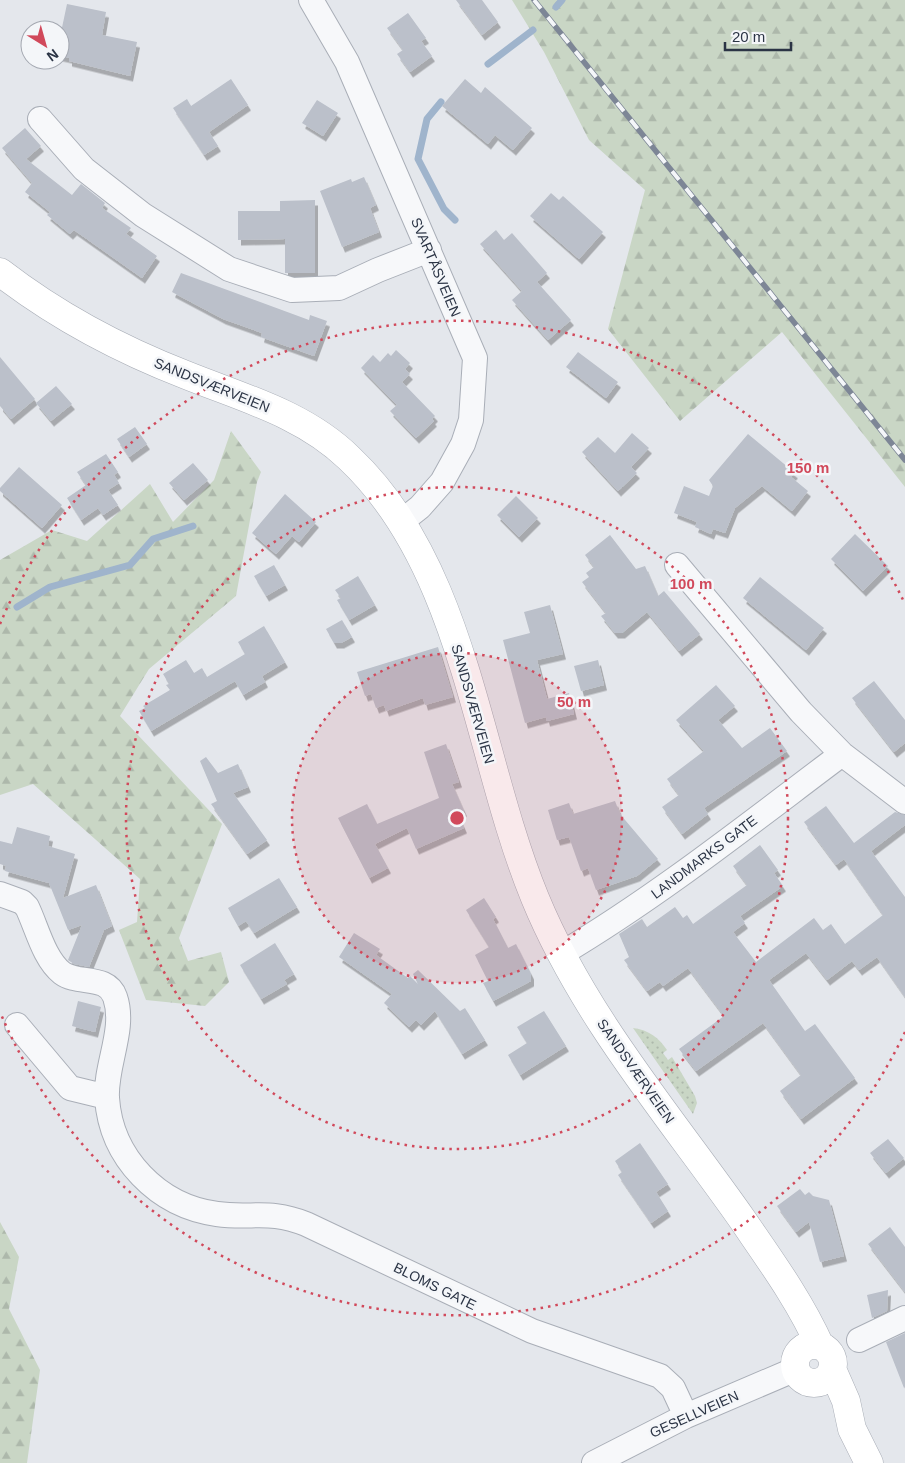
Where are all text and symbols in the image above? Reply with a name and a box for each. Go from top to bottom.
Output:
north arrow [20,20,70,70]
scale bar [725,20,791,52]
text: 20 m [732,28,765,45]
text: N [44,46,62,65]
street label: SVARTÅSVEIEN [408,215,464,319]
street label: SANDSVÆRVEIEN [152,354,272,416]
text: 150 m [787,459,829,476]
text: 100 m [670,575,712,592]
street label: SANDSVÆRVEIEN [448,642,498,766]
text: 50 m [557,693,591,710]
centre of rings [448,809,466,827]
street label: LANDMARKS GATE [648,812,760,902]
street label: SANDSVÆRVEIEN [594,1016,678,1126]
street label: BLOMS GATE [391,1259,479,1313]
street label: GESELLVEIEN [647,1387,741,1441]

